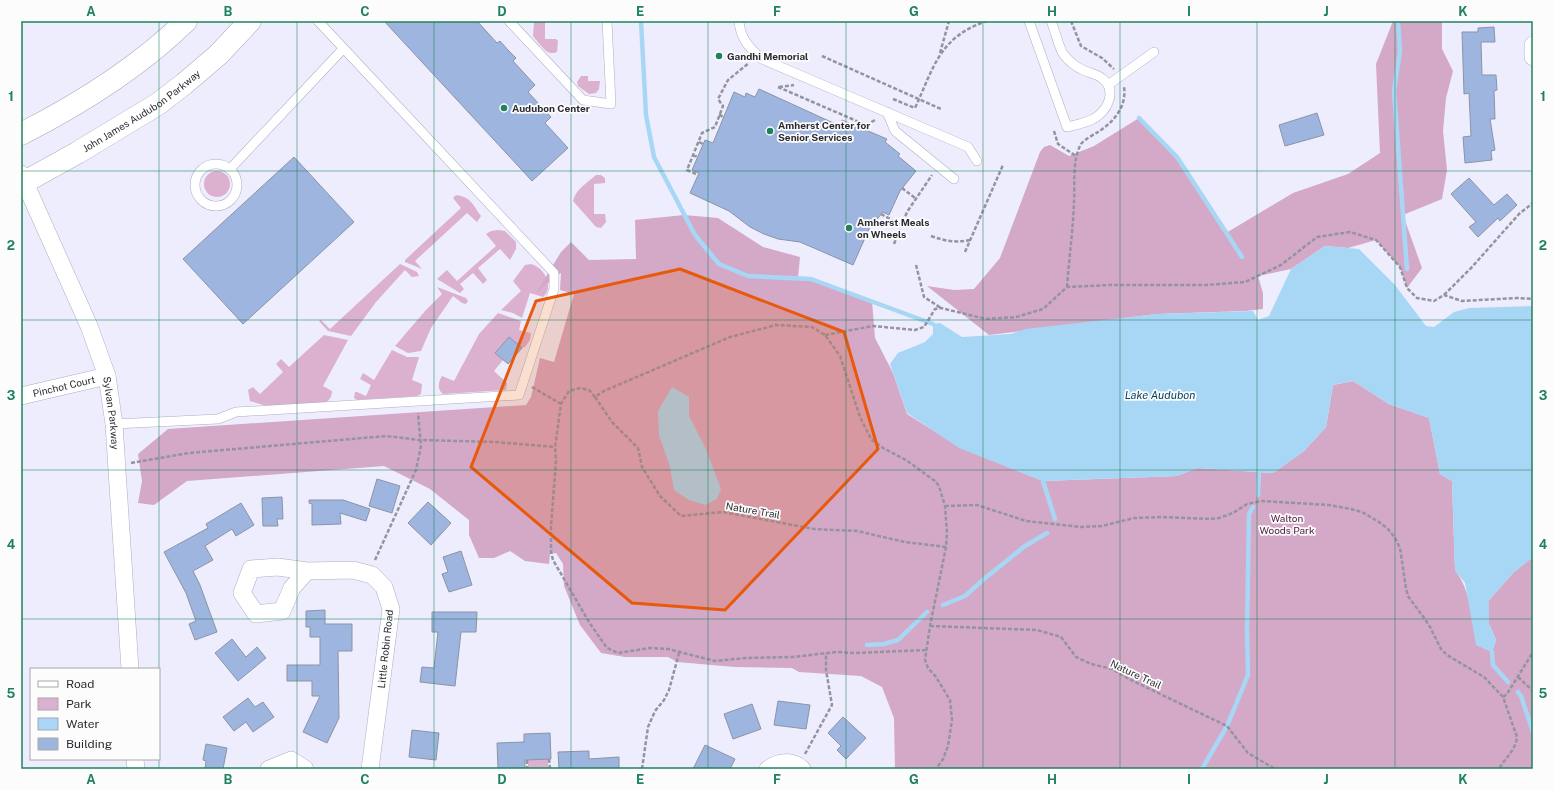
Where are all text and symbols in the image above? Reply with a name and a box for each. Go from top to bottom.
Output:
text: A [86,4,96,19]
text: B [224,4,233,19]
text: C [360,4,370,19]
text: D [497,4,507,19]
text: E [636,4,644,19]
text: F [773,4,781,19]
text: G [909,4,919,19]
text: H [1047,4,1057,19]
text: I [1187,4,1191,19]
text: J [1323,4,1329,19]
text: K [1458,4,1468,19]
place label: Gandhi Memorial [727,50,808,62]
marker: Gandhi Memorial [714,51,724,61]
street label: John James Audubon Parkway [80,67,203,154]
text: 1 [8,89,14,104]
text: 1 [1540,89,1546,104]
place label: Audubon Center [512,102,590,114]
marker: Audubon Center [499,103,509,113]
place label: Amherst Center for Senior Services [778,119,870,143]
marker: Amherst Center for Senior Services [765,126,775,136]
place label: Amherst Meals on Wheels [857,216,930,240]
marker: Amherst Meals on Wheels [844,223,854,233]
text: 2 [7,238,15,253]
text: 2 [1539,238,1547,253]
street label: Pinchot Court [31,373,96,399]
street label: Sylvan Parkway [101,376,122,451]
text: 3 [7,388,16,403]
text: 3 [1539,388,1548,403]
water label: Lake Audubon [1125,389,1195,401]
street label: Nature Trail [725,499,781,521]
park label: Walton Woods Park [1259,512,1315,536]
text: 4 [7,537,16,552]
text: 4 [1539,537,1548,552]
street label: Little Robin Road [375,609,395,689]
street label: Nature Trail [1109,657,1163,691]
legend [30,668,160,760]
text: Road [66,677,94,691]
text: 5 [7,686,16,701]
text: 5 [1539,686,1548,701]
text: Park [66,697,92,711]
text: Water [66,717,100,731]
text: Building [66,737,112,751]
text: A [86,772,96,787]
text: B [224,772,233,787]
text: C [360,772,370,787]
text: D [497,772,507,787]
text: E [636,772,644,787]
text: F [773,772,781,787]
text: G [909,772,919,787]
text: H [1047,772,1057,787]
text: I [1187,772,1191,787]
text: J [1323,772,1329,787]
text: K [1458,772,1468,787]

